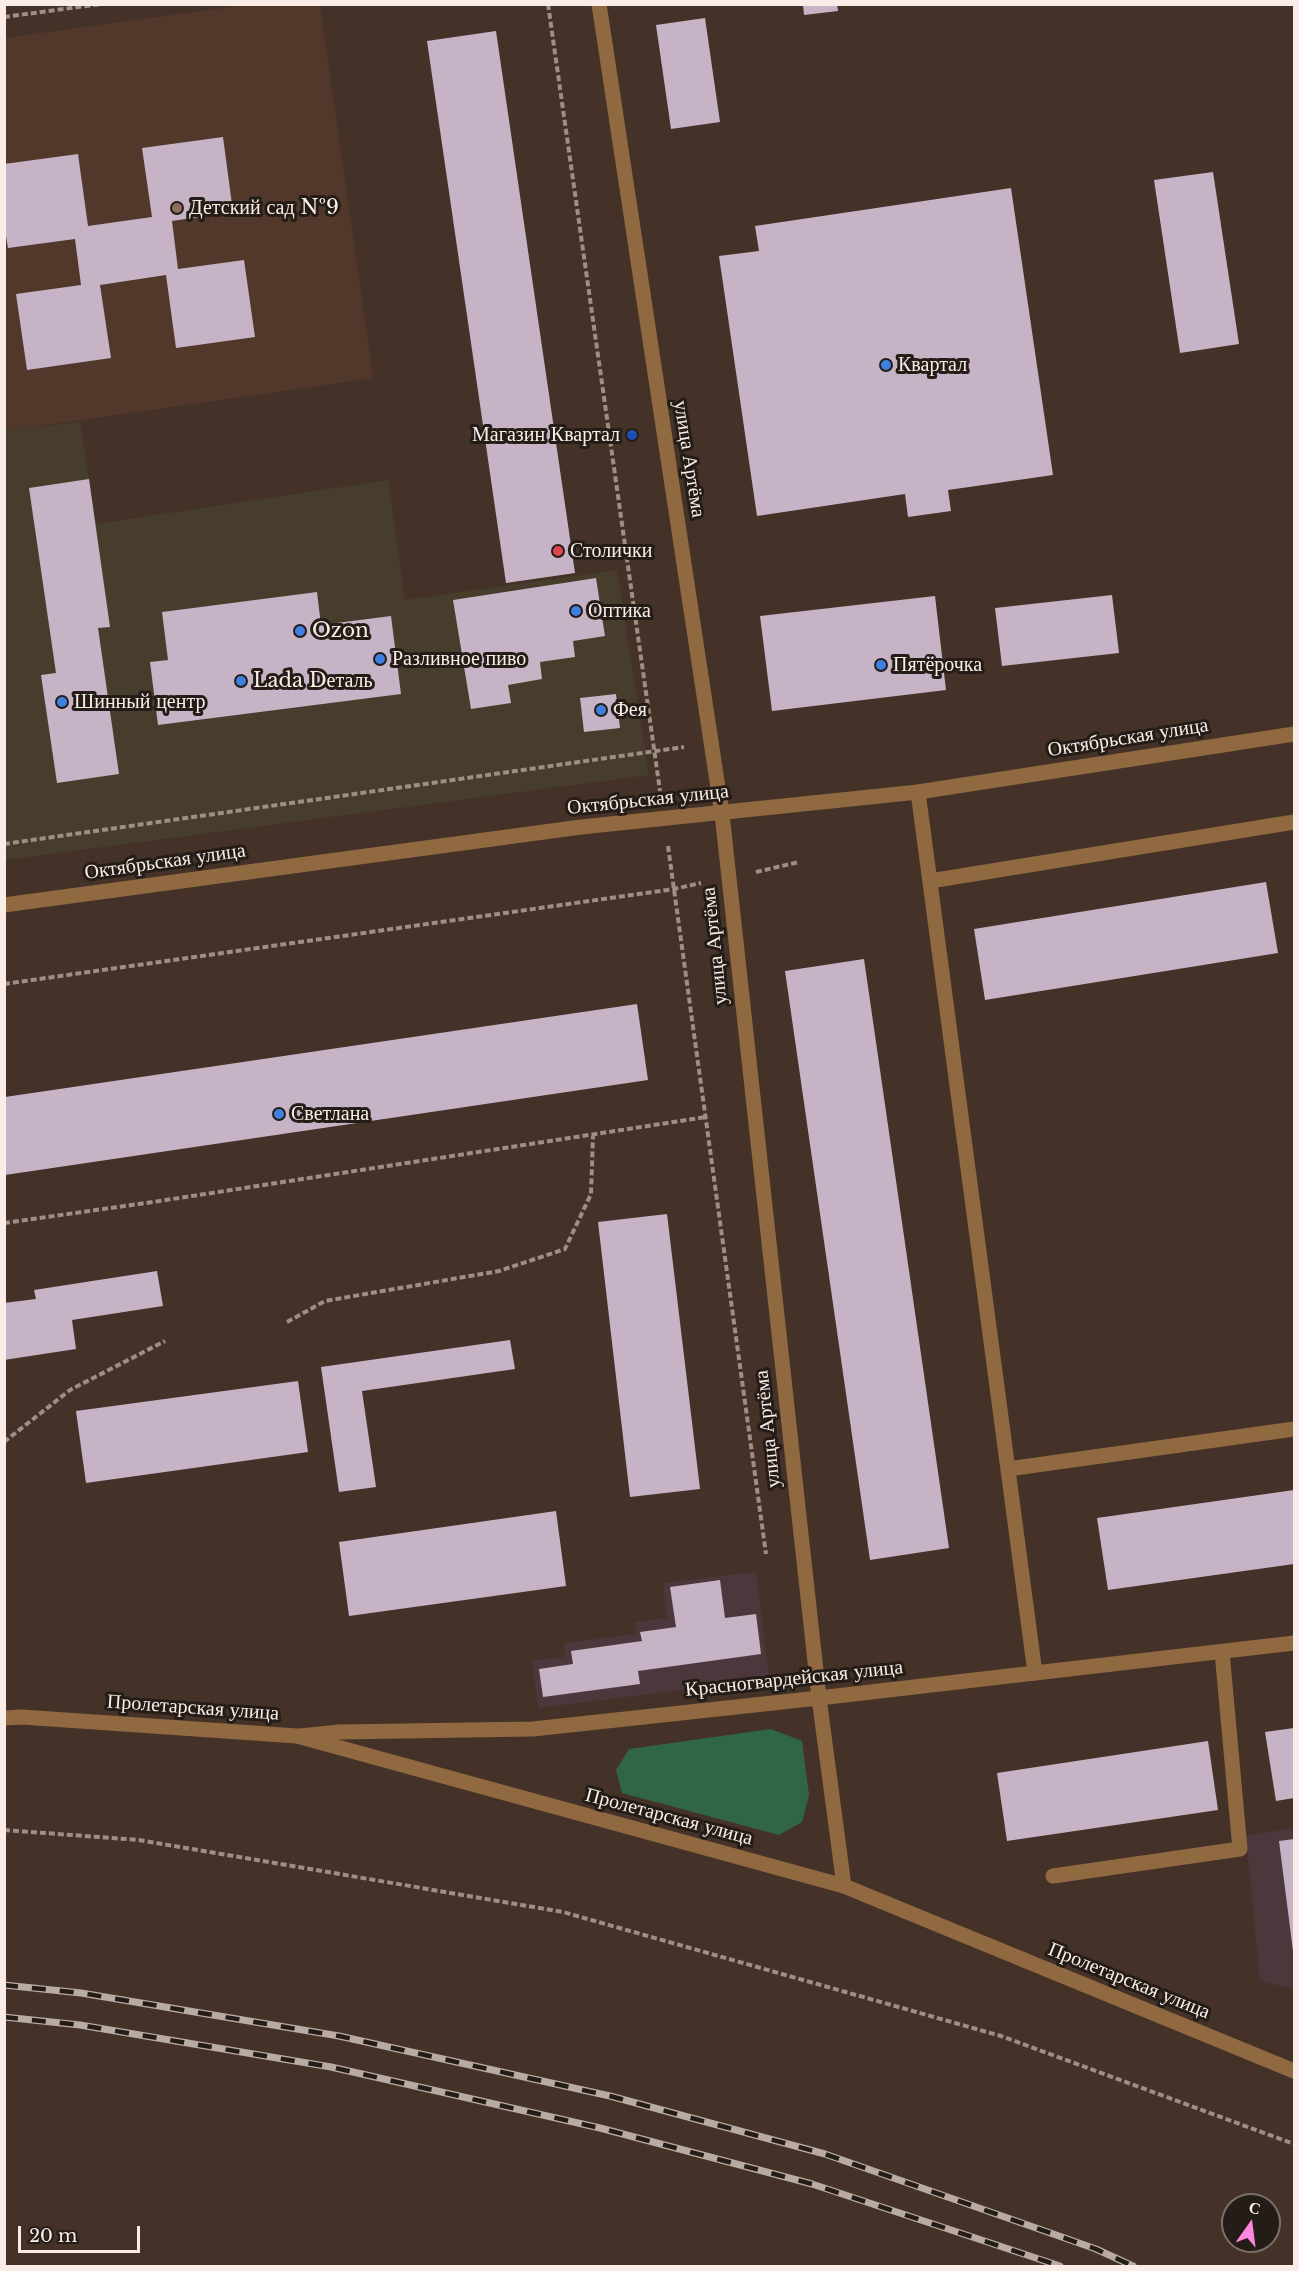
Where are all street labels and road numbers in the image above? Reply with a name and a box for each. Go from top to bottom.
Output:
street label: улица Артёма [668,399,710,519]
street label: Октябрьская улица [1046,713,1210,763]
street label: Октябрьская улица [566,780,730,820]
street label: Октябрьская улица [83,839,247,885]
street label: улица Артёма [697,886,733,1006]
street label: улица Артёма [750,1369,786,1489]
street label: Красногвардейская улица [684,1656,904,1702]
street label: Пролетарская улица [106,1690,280,1726]
street label: Пролетарская улица [583,1783,755,1851]
street label: Пролетарская улица [1045,1938,1213,2024]

